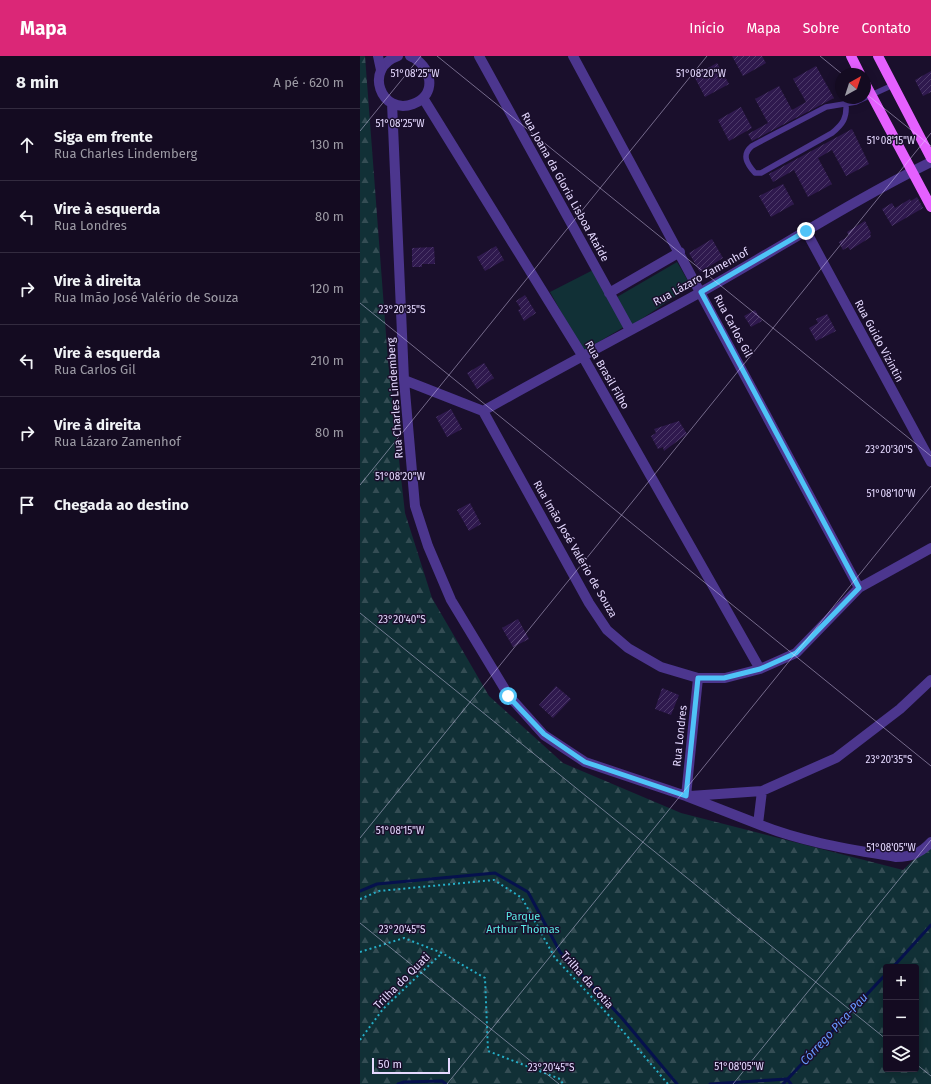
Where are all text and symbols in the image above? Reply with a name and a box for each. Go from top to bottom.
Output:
text: Mapa [20,17,67,40]
text: Início [689,20,724,37]
text: Mapa [746,20,781,37]
text: Sobre [803,20,839,37]
text: Contato [861,20,911,37]
text: 51°08'25"W [390,68,440,80]
text: 51°08'20"W [676,68,727,80]
north arrow [835,68,871,104]
text: 8 min [16,72,59,93]
text: A pé · 620 m [273,75,344,90]
street label: Rua Joana da Gloria Lisboa Ataíde [518,110,612,264]
text: 51°08'25"W [375,118,425,130]
text: Siga em frente [54,128,153,146]
icon: ahead [16,134,38,156]
text: 51°08'15"W [867,135,916,147]
text: 130 m [310,137,344,152]
text: Rua Charles Lindemberg [54,146,197,161]
text: Vire à esquerda [54,200,160,218]
icon: left [16,206,38,228]
text: 80 m [315,209,344,224]
text: Rua Londres [54,218,127,233]
route end [797,222,815,240]
street label: Rua Lázaro Zamenhof [651,245,752,309]
text: Vire à direita [54,272,141,290]
icon: right [16,278,38,300]
text: 120 m [310,281,344,296]
text: Rua Imão José Valério de Souza [54,290,239,305]
street label: Rua Carlos Gil [711,292,755,360]
street label: Rua Guido Vizintin [852,298,906,384]
text: 23°20'35"S [379,304,426,316]
street label: Rua Charles Lindemberg [384,337,406,459]
street label: Rua Brasil Filho [582,338,632,412]
text: Vire à esquerda [54,344,160,362]
icon: left [16,350,38,372]
text: 210 m [310,353,344,368]
text: Rua Carlos Gil [54,362,136,377]
text: Vire à direita [54,416,141,434]
icon: right [16,422,38,444]
text: 80 m [315,425,344,440]
text: Rua Lázaro Zamenhof [54,434,181,449]
text: 23°20'30"S [865,444,913,456]
text: 51°08'20"W [375,471,426,483]
street label: Rua Imão José Valério de Souza [530,478,620,620]
text: 51°08'10"W [866,488,916,500]
icon: arrive [16,494,38,516]
text: Chegada ao destino [54,496,189,514]
text: 23°20'40"S [378,614,426,626]
route start [499,687,517,705]
street label: Rua Londres [670,705,690,767]
text: 23°20'35"S [866,754,913,766]
text: 51°08'15"W [376,825,425,837]
text: 51°08'05"W [866,842,917,854]
park label: Parque Arthur Thomas [486,910,560,936]
text: 23°20'45"S [379,924,426,936]
street label: Trilha da Cotia [558,949,616,1011]
street label: Trilha do Quati [371,950,433,1012]
map controls [883,964,919,1072]
button: + [883,964,919,1000]
water label: Córrego Pica-Pau [797,990,871,1068]
button: − [883,1000,919,1036]
button: layers [883,1036,919,1072]
scale bar [372,1056,450,1075]
text: 50 m [378,1058,402,1071]
text: 51°08'05"W [714,1061,765,1073]
text: 23°20'45"S [528,1062,575,1074]

